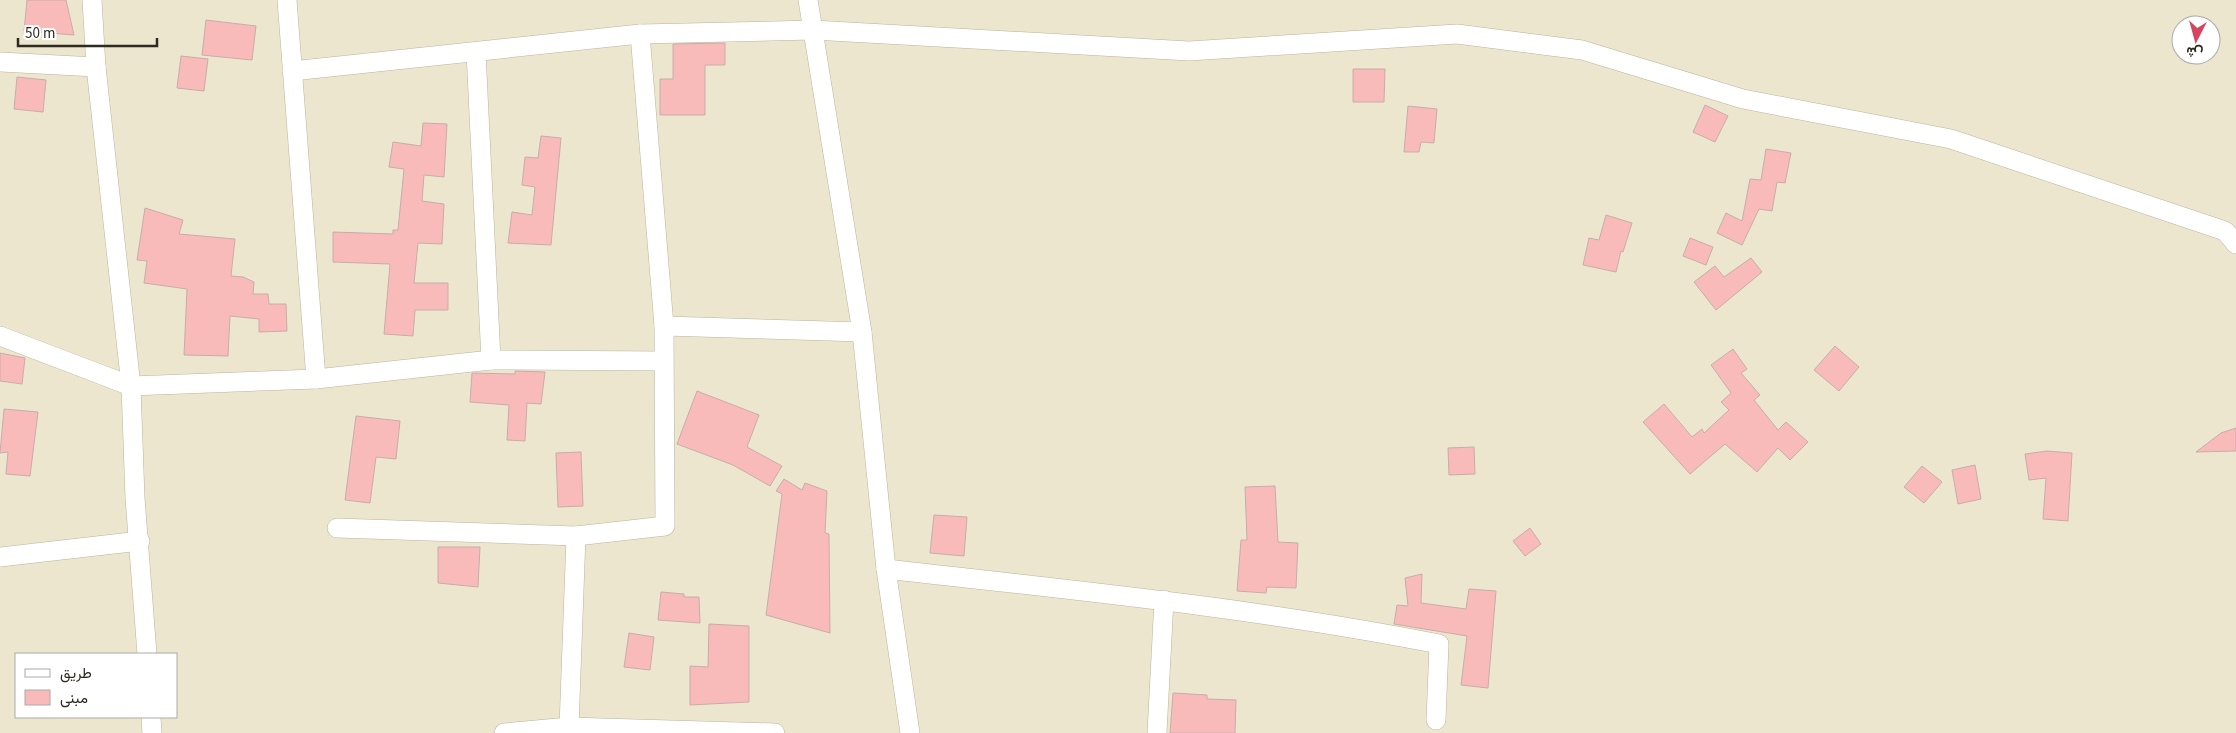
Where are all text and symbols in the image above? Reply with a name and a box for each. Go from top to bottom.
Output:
scale bar [18,15,156,47]
north arrow [2171,15,2221,65]
text: 50 m [25,23,55,44]
text: ش [2185,41,2204,63]
legend [15,653,178,718]
text: طريق [60,663,92,684]
text: مبنى [60,688,88,709]

